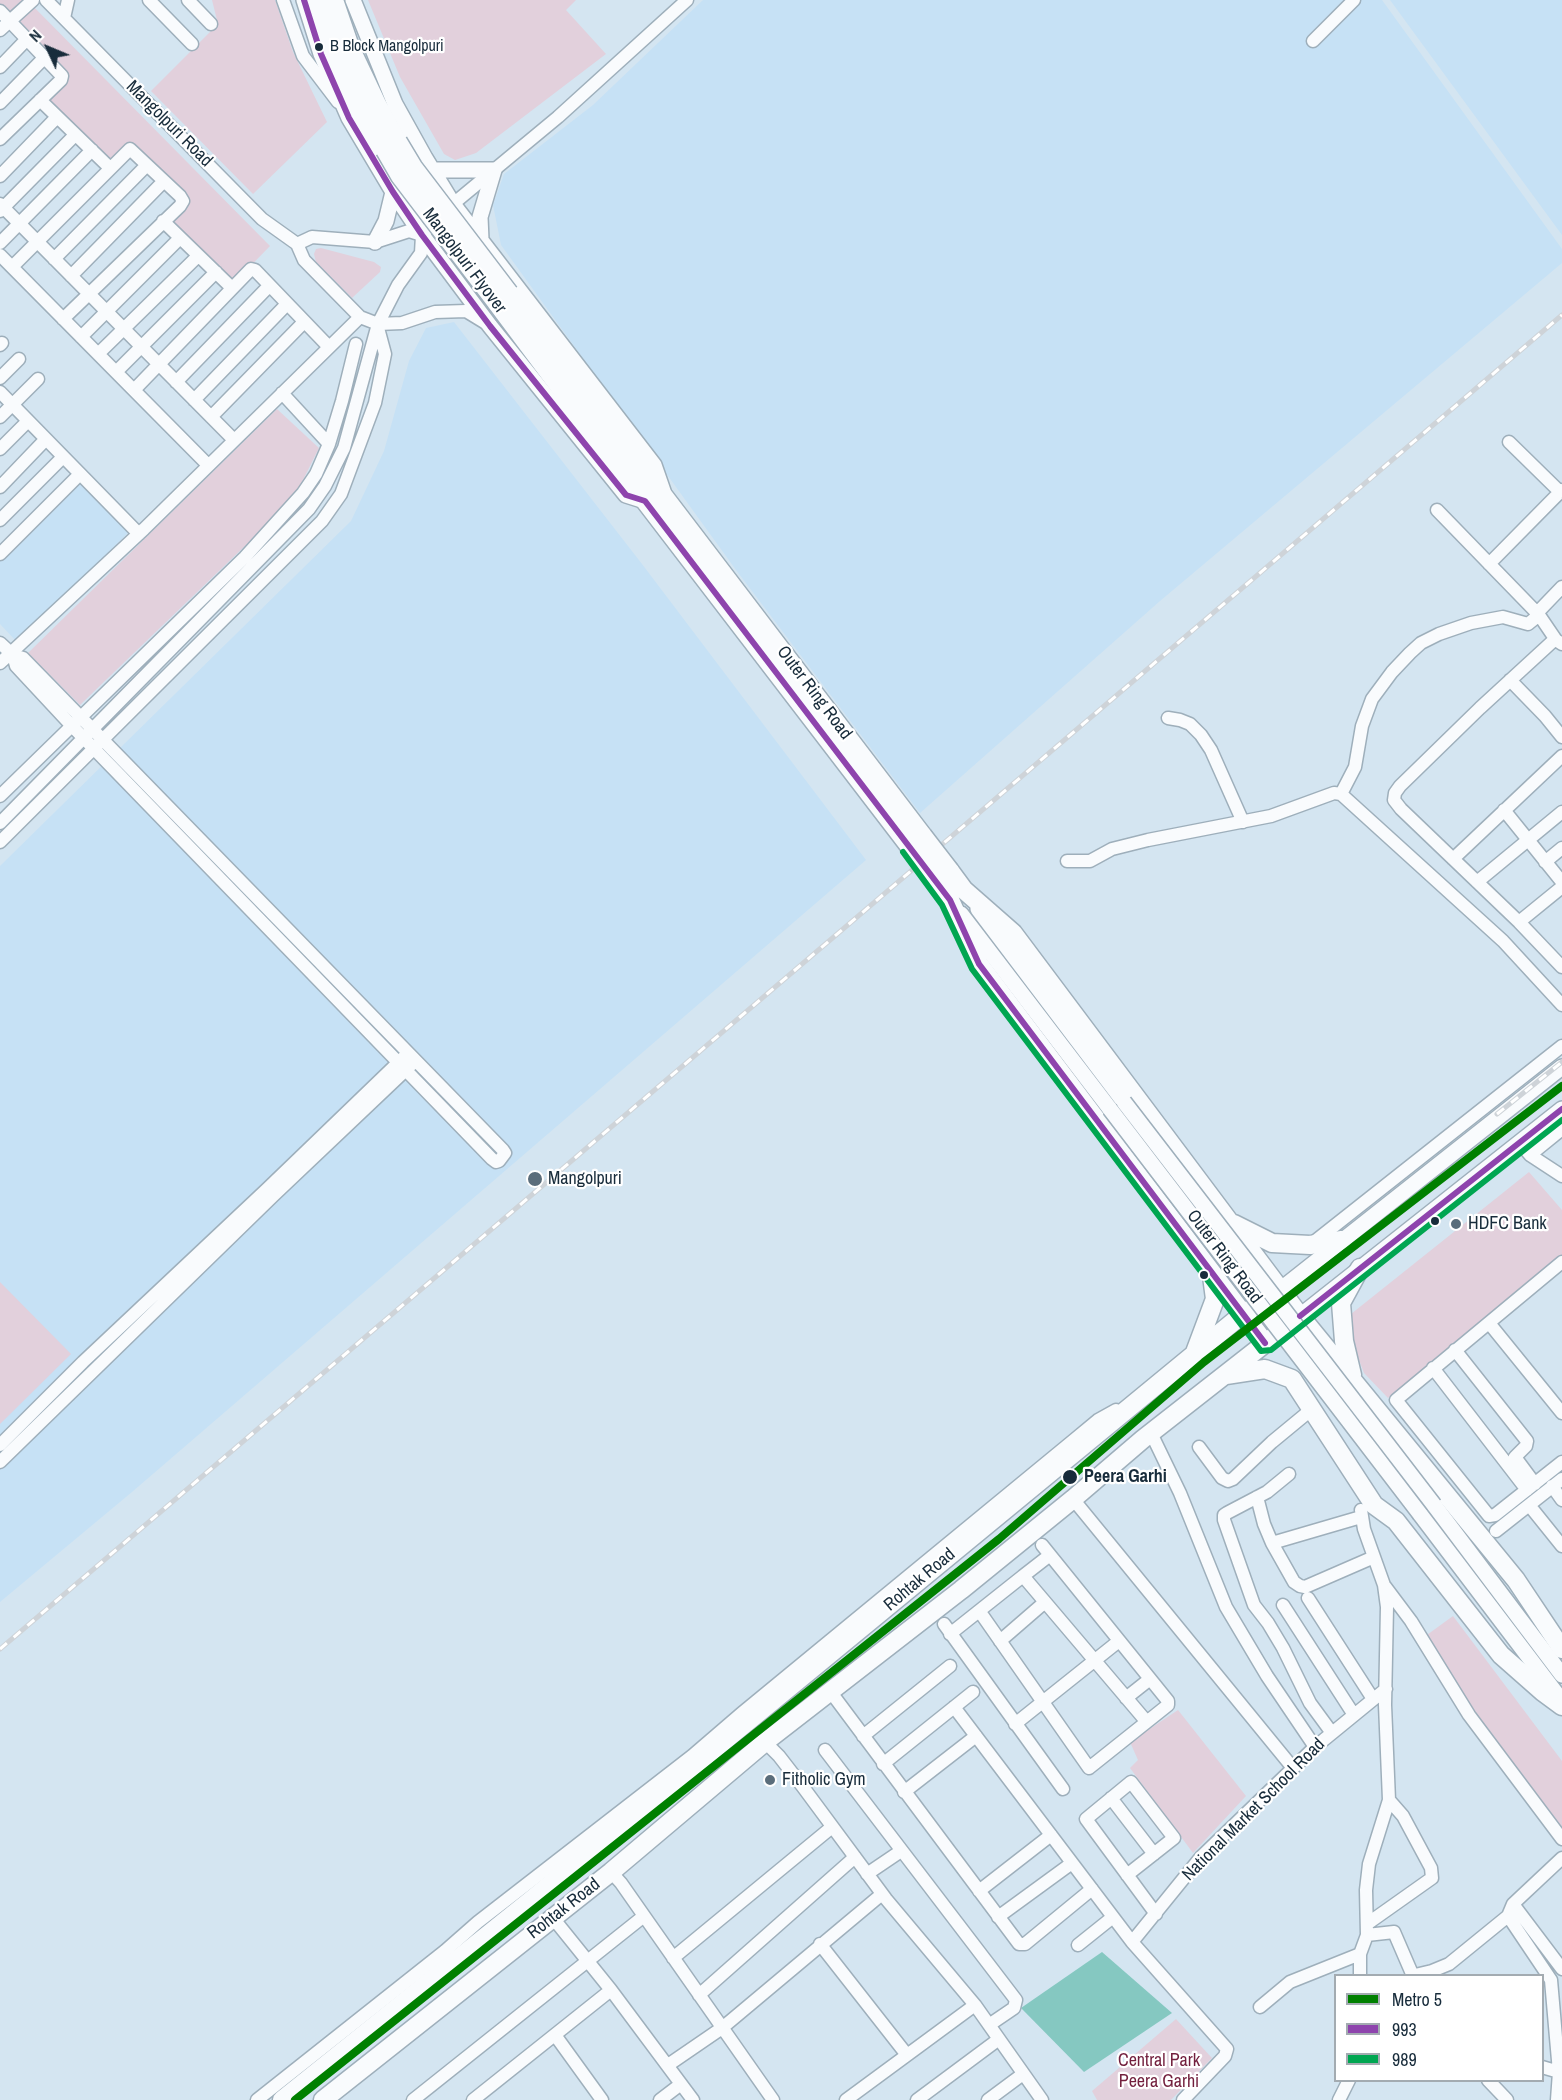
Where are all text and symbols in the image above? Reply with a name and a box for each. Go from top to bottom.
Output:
north arrow [18,18,78,78]
text: N [24,24,46,47]
place label: B Block Mangolpuri [330,37,444,57]
marker: B Block Mangolpuri [313,41,325,53]
street label: Mangolpuri Road [121,76,217,172]
street label: Mangolpuri Flyover [417,204,511,318]
street label: Outer Ring Road [772,642,856,744]
place label: Mangolpuri [548,1168,622,1190]
marker: Mangolpuri [526,1170,544,1188]
street label: Outer Ring Road [1182,1206,1266,1308]
place label: HDFC Bank [1468,1213,1547,1235]
unlabelled marker [1429,1215,1441,1227]
marker: HDFC Bank [1449,1217,1463,1231]
unlabelled marker [1198,1269,1210,1281]
place label: Peera Garhi [1084,1466,1167,1488]
marker: Peera Garhi [1061,1468,1079,1486]
street label: Rohtak Road [880,1544,960,1616]
street label: National Market School Road [1178,1734,1330,1886]
place label: Fitholic Gym [782,1769,866,1791]
marker: Fitholic Gym [763,1773,777,1787]
street label: Rohtak Road [523,1874,605,1944]
legend [1334,1974,1544,2082]
text: Metro 5 [1392,1987,1442,2012]
text: 993 [1392,2017,1417,2042]
text: 989 [1392,2047,1417,2072]
park label: Central Park Peera Garhi [1118,2050,1200,2092]

